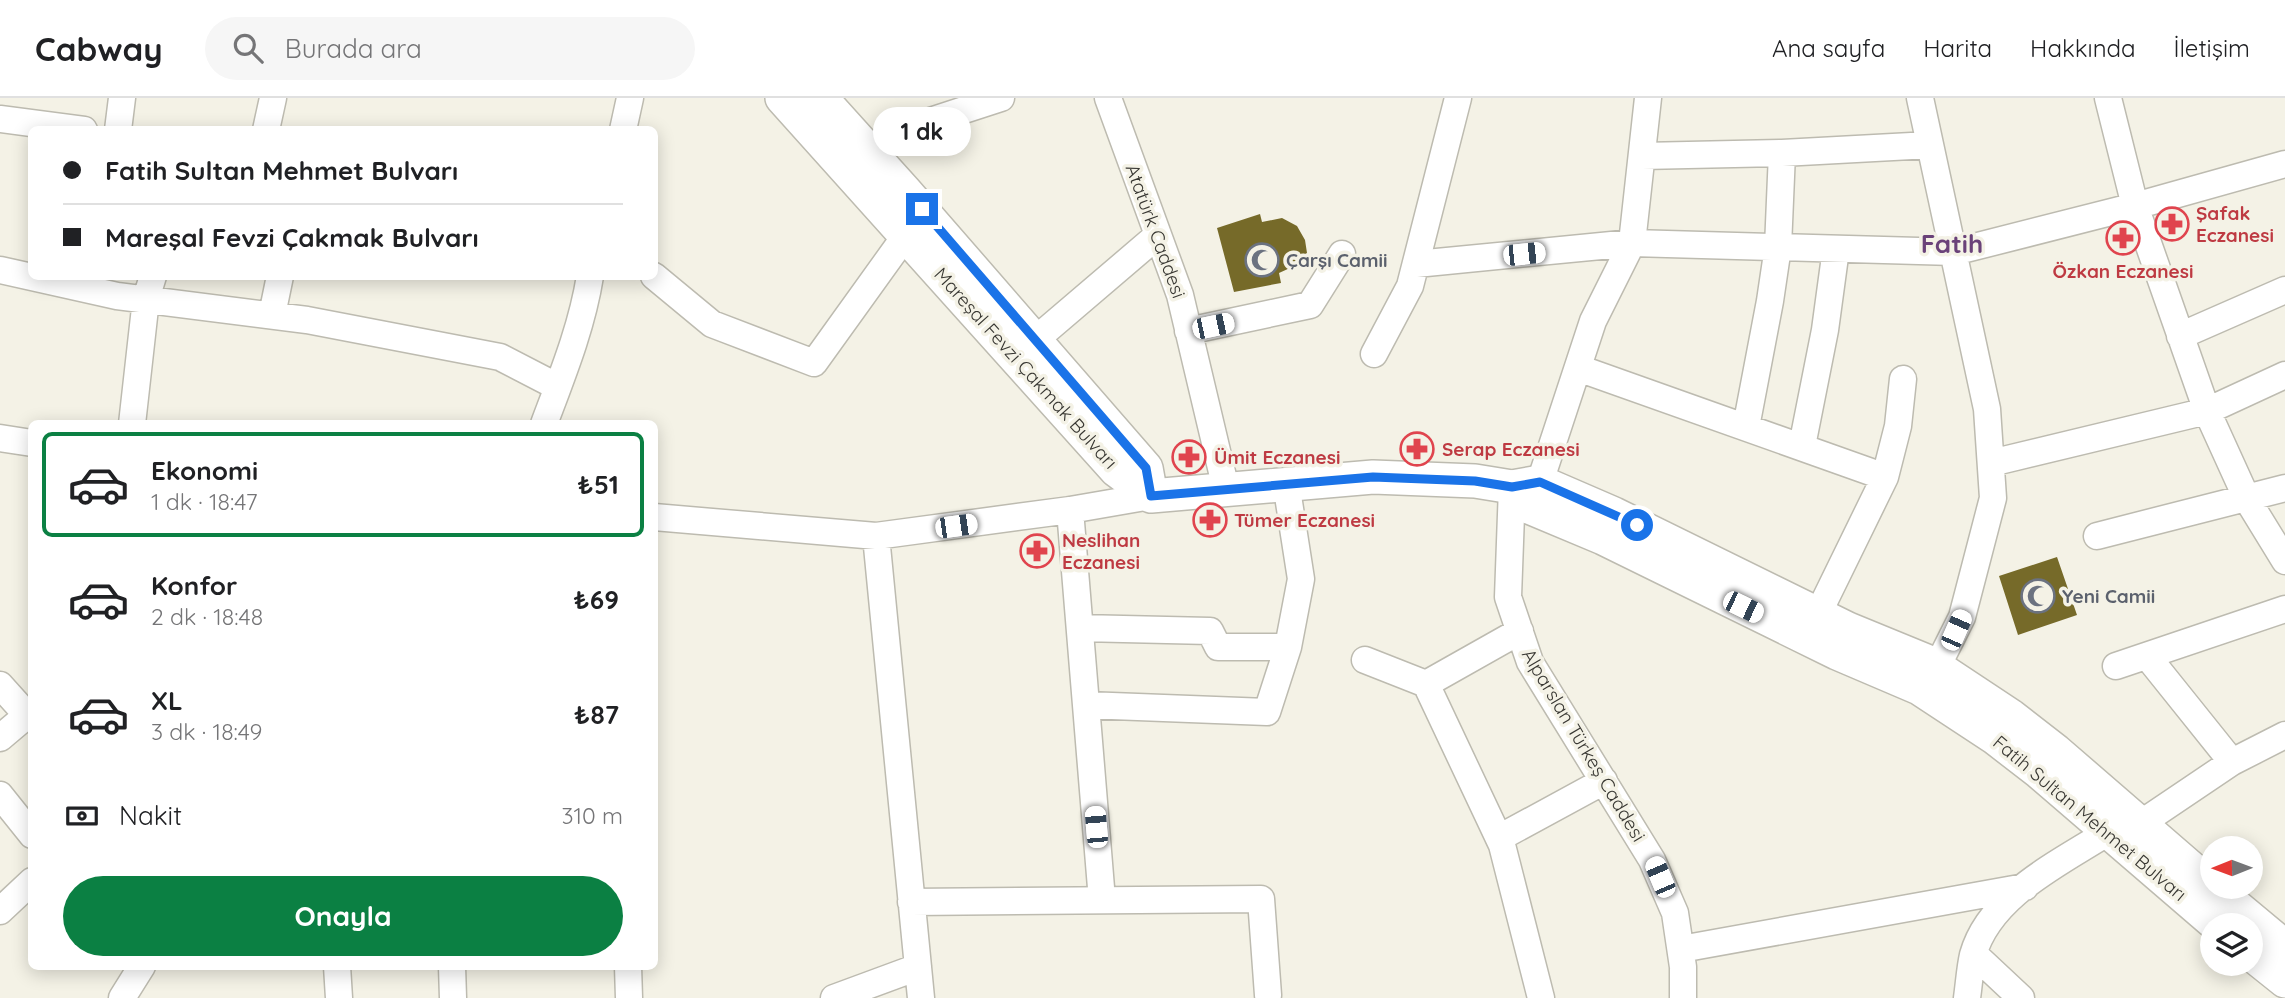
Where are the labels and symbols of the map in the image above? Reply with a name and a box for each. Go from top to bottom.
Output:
callout: 1 dk [873,108,971,156]
street label: Atatürk Caddesi [1121,161,1191,301]
route end [906,193,938,225]
place label: Şafak Eczanesi [2196,201,2274,247]
pharmacy icon: Şafak Eczanesi [2153,205,2191,243]
pharmacy icon: Özkan Eczanesi [2104,219,2142,257]
district label: Fatih [1921,227,1983,260]
mosque icon: Çarşı Camii [1243,241,1281,279]
car [1503,241,1546,267]
place label: Çarşı Camii [1286,248,1387,272]
place label: Özkan Eczanesi [2053,259,2193,283]
street label: Mareşal Fevzi Çakmak Bulvarı [929,262,1123,474]
car [1191,311,1236,341]
pharmacy icon: Serap Eczanesi [1398,430,1436,468]
place label: Serap Eczanesi [1442,437,1580,461]
pharmacy icon: Ümit Eczanesi [1170,438,1208,476]
place label: Ümit Eczanesi [1214,445,1340,469]
pharmacy icon: Tümer Eczanesi [1191,501,1229,539]
place label: Tümer Eczanesi [1234,508,1375,532]
route start [1621,509,1653,541]
car [934,513,979,539]
place label: Neslihan Eczanesi [1062,528,1140,574]
pharmacy icon: Neslihan Eczanesi [1018,532,1056,570]
mosque icon: Yeni Camii [2019,577,2057,615]
place label: Yeni Camii [2062,584,2155,608]
car [1720,588,1767,626]
car [1938,607,1975,653]
street label: Alparslan Türkeş Caddesi [1517,644,1651,846]
street label: Fatih Sultan Mehmet Bulvarı [1988,730,2192,906]
car [1084,805,1109,849]
north arrow [2200,836,2263,900]
car [1643,854,1678,900]

